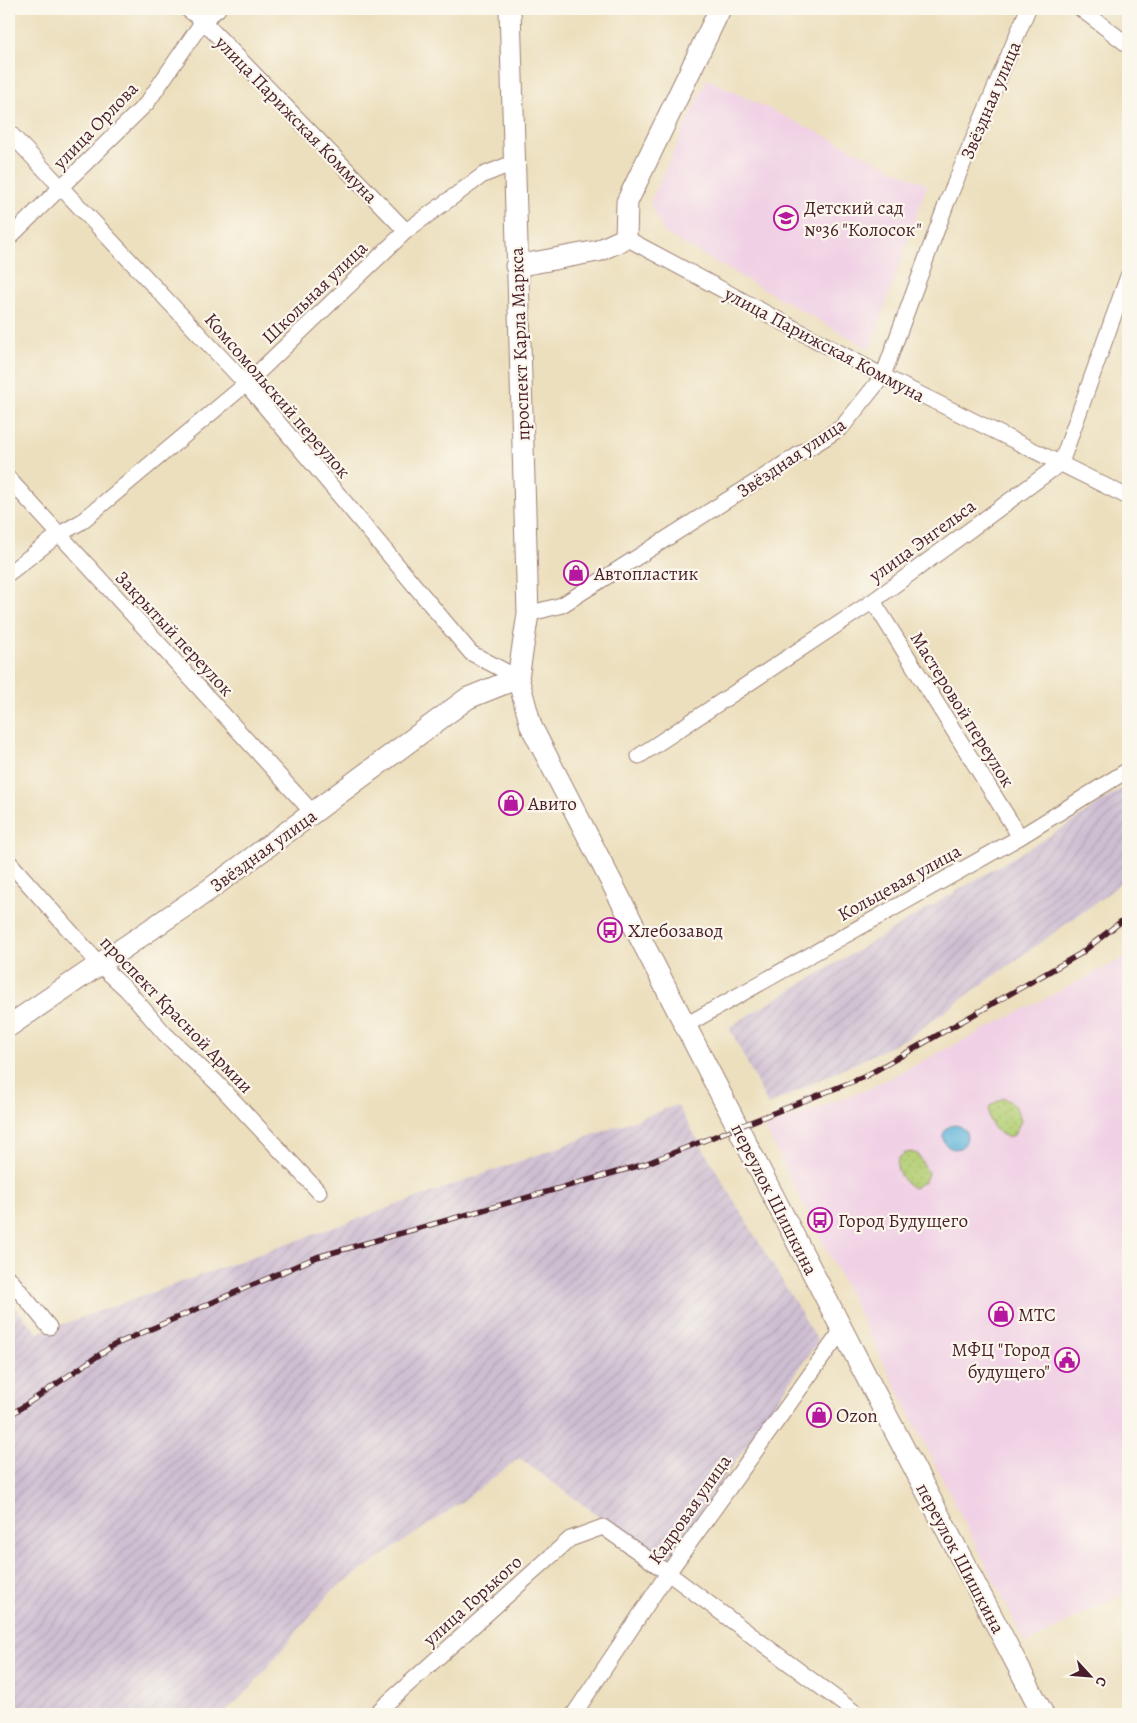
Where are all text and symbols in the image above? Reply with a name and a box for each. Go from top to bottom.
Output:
street label: улица Парижская Коммуна [209,30,383,209]
street label: Звёздная улица [954,37,1028,164]
street label: улица Орлова [47,76,144,176]
place label: Детский сад №36 "Колосок" [804,195,922,243]
school or university icon: Детский сад №36 "Колосок" [773,205,799,231]
street label: Школьная улица [256,235,374,350]
street label: проспект Карла Маркса [504,246,536,441]
street label: улица Парижская Коммуна [719,280,930,409]
street label: Комсомольский переулок [198,307,356,484]
street label: Звёздная улица [732,412,851,504]
street label: улица Энгельса [863,493,981,589]
shop icon: Автопластик [563,560,589,586]
place label: Автопластик [593,561,699,587]
street label: Закрытый переулок [109,565,239,702]
street label: Мастеровой переулок [904,627,1021,792]
shop icon: Авито [498,790,524,816]
place label: Авито [527,791,577,817]
street label: Звёздная улица [205,803,323,898]
street label: Кольцевая улица [833,838,966,928]
bus stop icon: Хлебозавод [597,917,623,943]
place label: Хлебозавод [628,918,723,944]
street label: проспект Красной Армии [94,930,259,1099]
street label: переулок Шишкина [725,1119,824,1280]
bus stop icon: Город Будущего [807,1207,833,1233]
place label: Город Будущего [838,1208,968,1234]
shop icon: МТС [988,1301,1014,1327]
place label: МТС [1018,1302,1056,1328]
place label: МФЦ "Город будущего" [951,1337,1050,1385]
public building icon: МФЦ "Город будущего" [1054,1347,1080,1373]
shop icon: Ozon [806,1402,832,1428]
place label: Ozon [836,1403,878,1429]
street label: Кадровая улица [642,1449,738,1570]
street label: переулок Шишкина [909,1479,1011,1638]
street label: улица Горького [417,1549,528,1653]
north arrow [1064,1650,1114,1700]
text: С [1091,1673,1112,1690]

